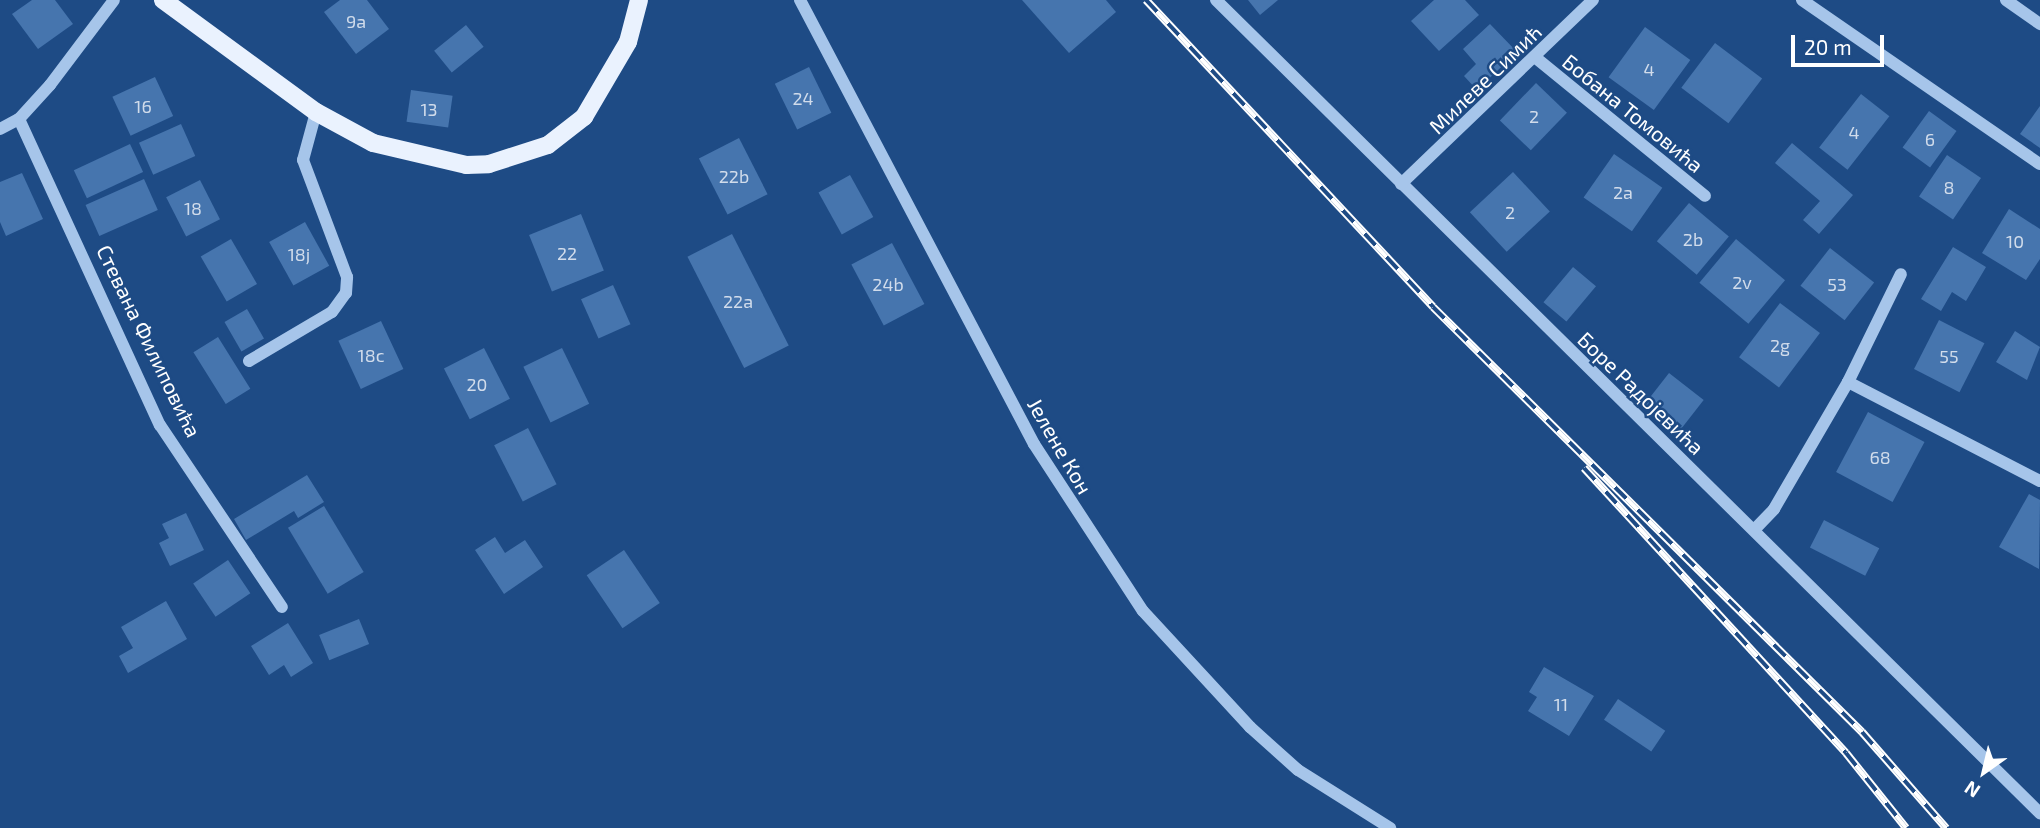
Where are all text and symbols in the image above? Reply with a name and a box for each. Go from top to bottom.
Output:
house number: 9a [346,10,366,32]
street label: Милеве Симић [1424,19,1546,139]
scale bar [1795,21,1888,65]
text: 20 m [1804,34,1852,59]
street label: Бобана Томовића [1557,48,1709,178]
house number: 4 [1643,58,1655,80]
house number: 24 [792,87,814,109]
house number: 16 [134,95,152,117]
house number: 13 [420,98,438,120]
house number: 2 [1529,105,1539,127]
house number: 4 [1848,121,1860,143]
house number: 6 [1925,128,1935,150]
house number: 22b [719,165,749,187]
house number: 8 [1944,176,1954,198]
house number: 2a [1613,181,1633,203]
house number: 18 [184,197,202,219]
house number: 2 [1505,201,1515,223]
house number: 2b [1683,228,1703,250]
house number: 10 [2006,230,2024,252]
street label: Стевана Филиповића [91,241,207,441]
house number: 22 [557,242,577,264]
house number: 18j [288,243,310,265]
house number: 2v [1732,271,1752,293]
house number: 24b [872,273,904,295]
house number: 53 [1827,273,1847,295]
house number: 22a [723,290,753,312]
street label: Боре Радојевића [1573,326,1709,460]
house number: 2g [1770,334,1790,356]
house number: 18c [358,344,384,366]
house number: 55 [1939,345,1959,367]
house number: 20 [467,373,487,395]
street label: Јелене Кон [1022,394,1098,498]
house number: 68 [1869,446,1891,468]
house number: 11 [1554,693,1568,715]
north arrow [1949,737,2019,807]
text: N [1960,776,1984,803]

